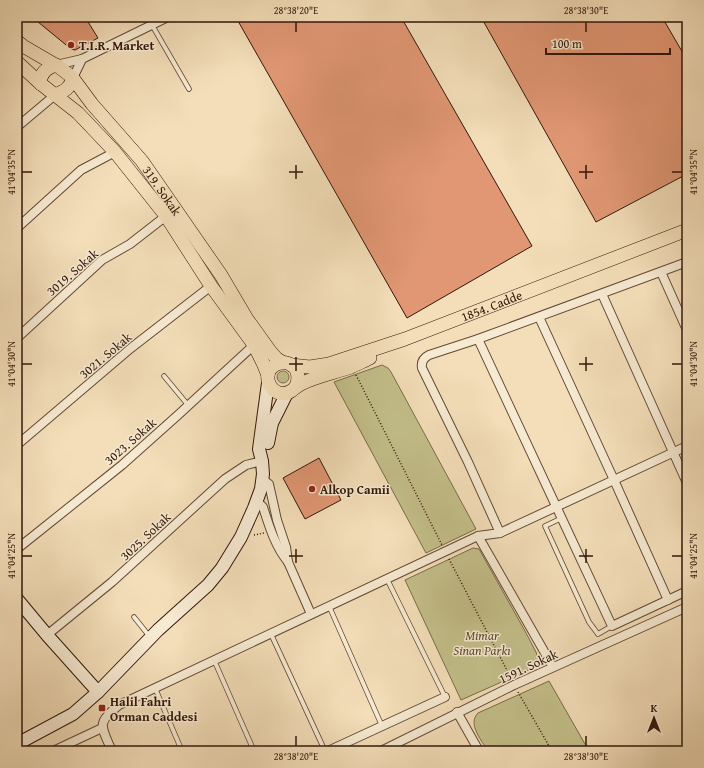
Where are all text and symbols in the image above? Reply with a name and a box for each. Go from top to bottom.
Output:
text: 28°38'20"E [274,3,318,18]
text: 28°38'30"E [564,3,608,18]
scale bar [546,30,670,56]
text: 100 m [552,35,582,52]
place label: T.I.R. Market [79,36,155,55]
marker: T.I.R. Market [66,40,76,50]
text: 41°04'35"N [4,149,19,195]
text: 41°04'35"N [686,149,701,195]
street label: 319. Sokak [138,162,186,220]
street label: 3019. Sokak [42,244,103,300]
street label: 1854. Cadde [458,286,525,327]
street label: 3021. Sokak [75,327,136,383]
text: 41°04'30"N [4,341,19,387]
text: 41°04'30"N [686,341,701,387]
street label: 3023. Sokak [100,413,161,469]
place label: Alkop Camii [320,480,390,499]
marker: Alkop Camii [307,484,317,494]
street label: 3025. Sokak [116,508,175,565]
text: 41°04'25"N [4,533,19,579]
text: 41°04'25"N [686,533,701,579]
park label: Mimar Sinan Parkı [453,626,511,660]
street label: 1591. Sokak [495,644,561,688]
place label: Halil Fahri Orman Caddesi [110,692,197,726]
north arrow [634,698,674,738]
text: K [651,700,658,716]
marker: Halil Fahri Orman Caddesi [97,703,107,713]
text: 28°38'20"E [274,749,318,764]
text: 28°38'30"E [564,749,608,764]

